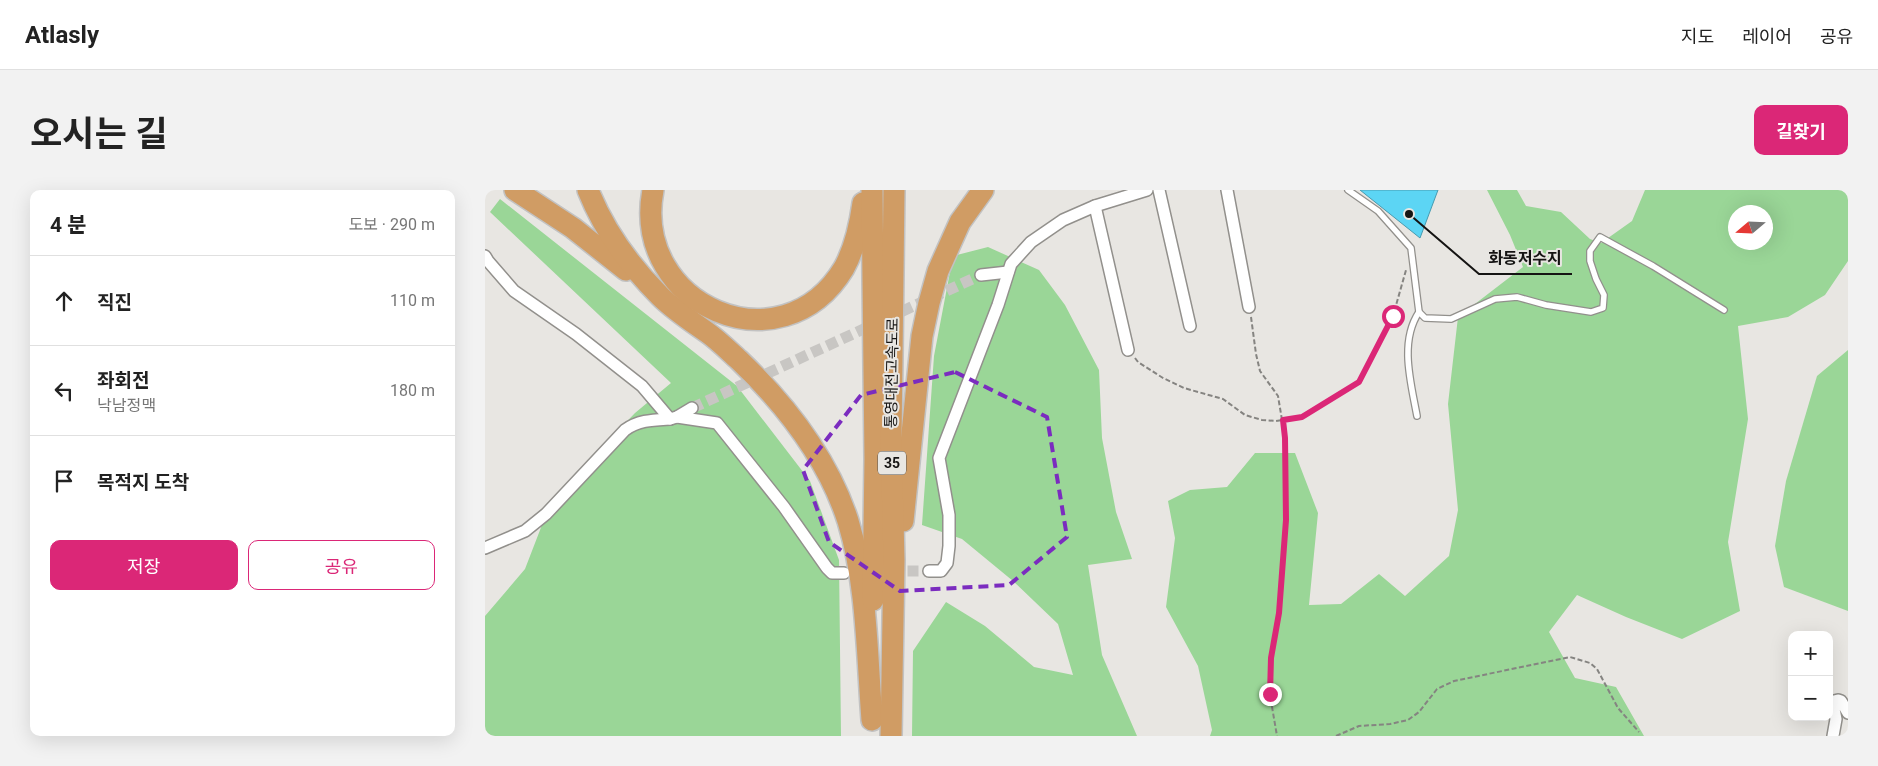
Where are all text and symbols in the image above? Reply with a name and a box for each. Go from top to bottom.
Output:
text: Atlasly [25,21,99,49]
text: 지도 [1681,26,1714,47]
text: 레이어 [1742,26,1792,47]
text: 공유 [1820,26,1853,47]
button: 길찾기 [1754,105,1848,155]
text: 오시는 길 [30,114,168,155]
north arrow [1728,205,1773,250]
text: 4 분 [50,213,87,237]
text: 도보 · 290 m [348,215,435,234]
callout: 화동저수지 [1479,243,1572,274]
text: 화동저수지 [1488,249,1562,268]
icon: ahead [50,287,78,315]
text: 직진 [97,291,132,314]
text: 110 m [390,291,435,310]
route start [1382,305,1405,328]
street label: 통영대전고속도로 [882,318,902,428]
text: 좌회전 [97,369,149,392]
icon: left [50,377,78,405]
text: 180 m [390,381,435,400]
text: 낙남정맥 [97,396,156,415]
road number: 35 [878,452,906,474]
icon: arrive [50,467,78,495]
text: 목적지 도착 [97,471,189,494]
button: 저장 [50,540,238,590]
button: 공유 [248,540,435,590]
map controls [1788,631,1833,721]
button: + [1788,631,1833,676]
button: − [1788,676,1833,721]
route end [1259,683,1282,706]

